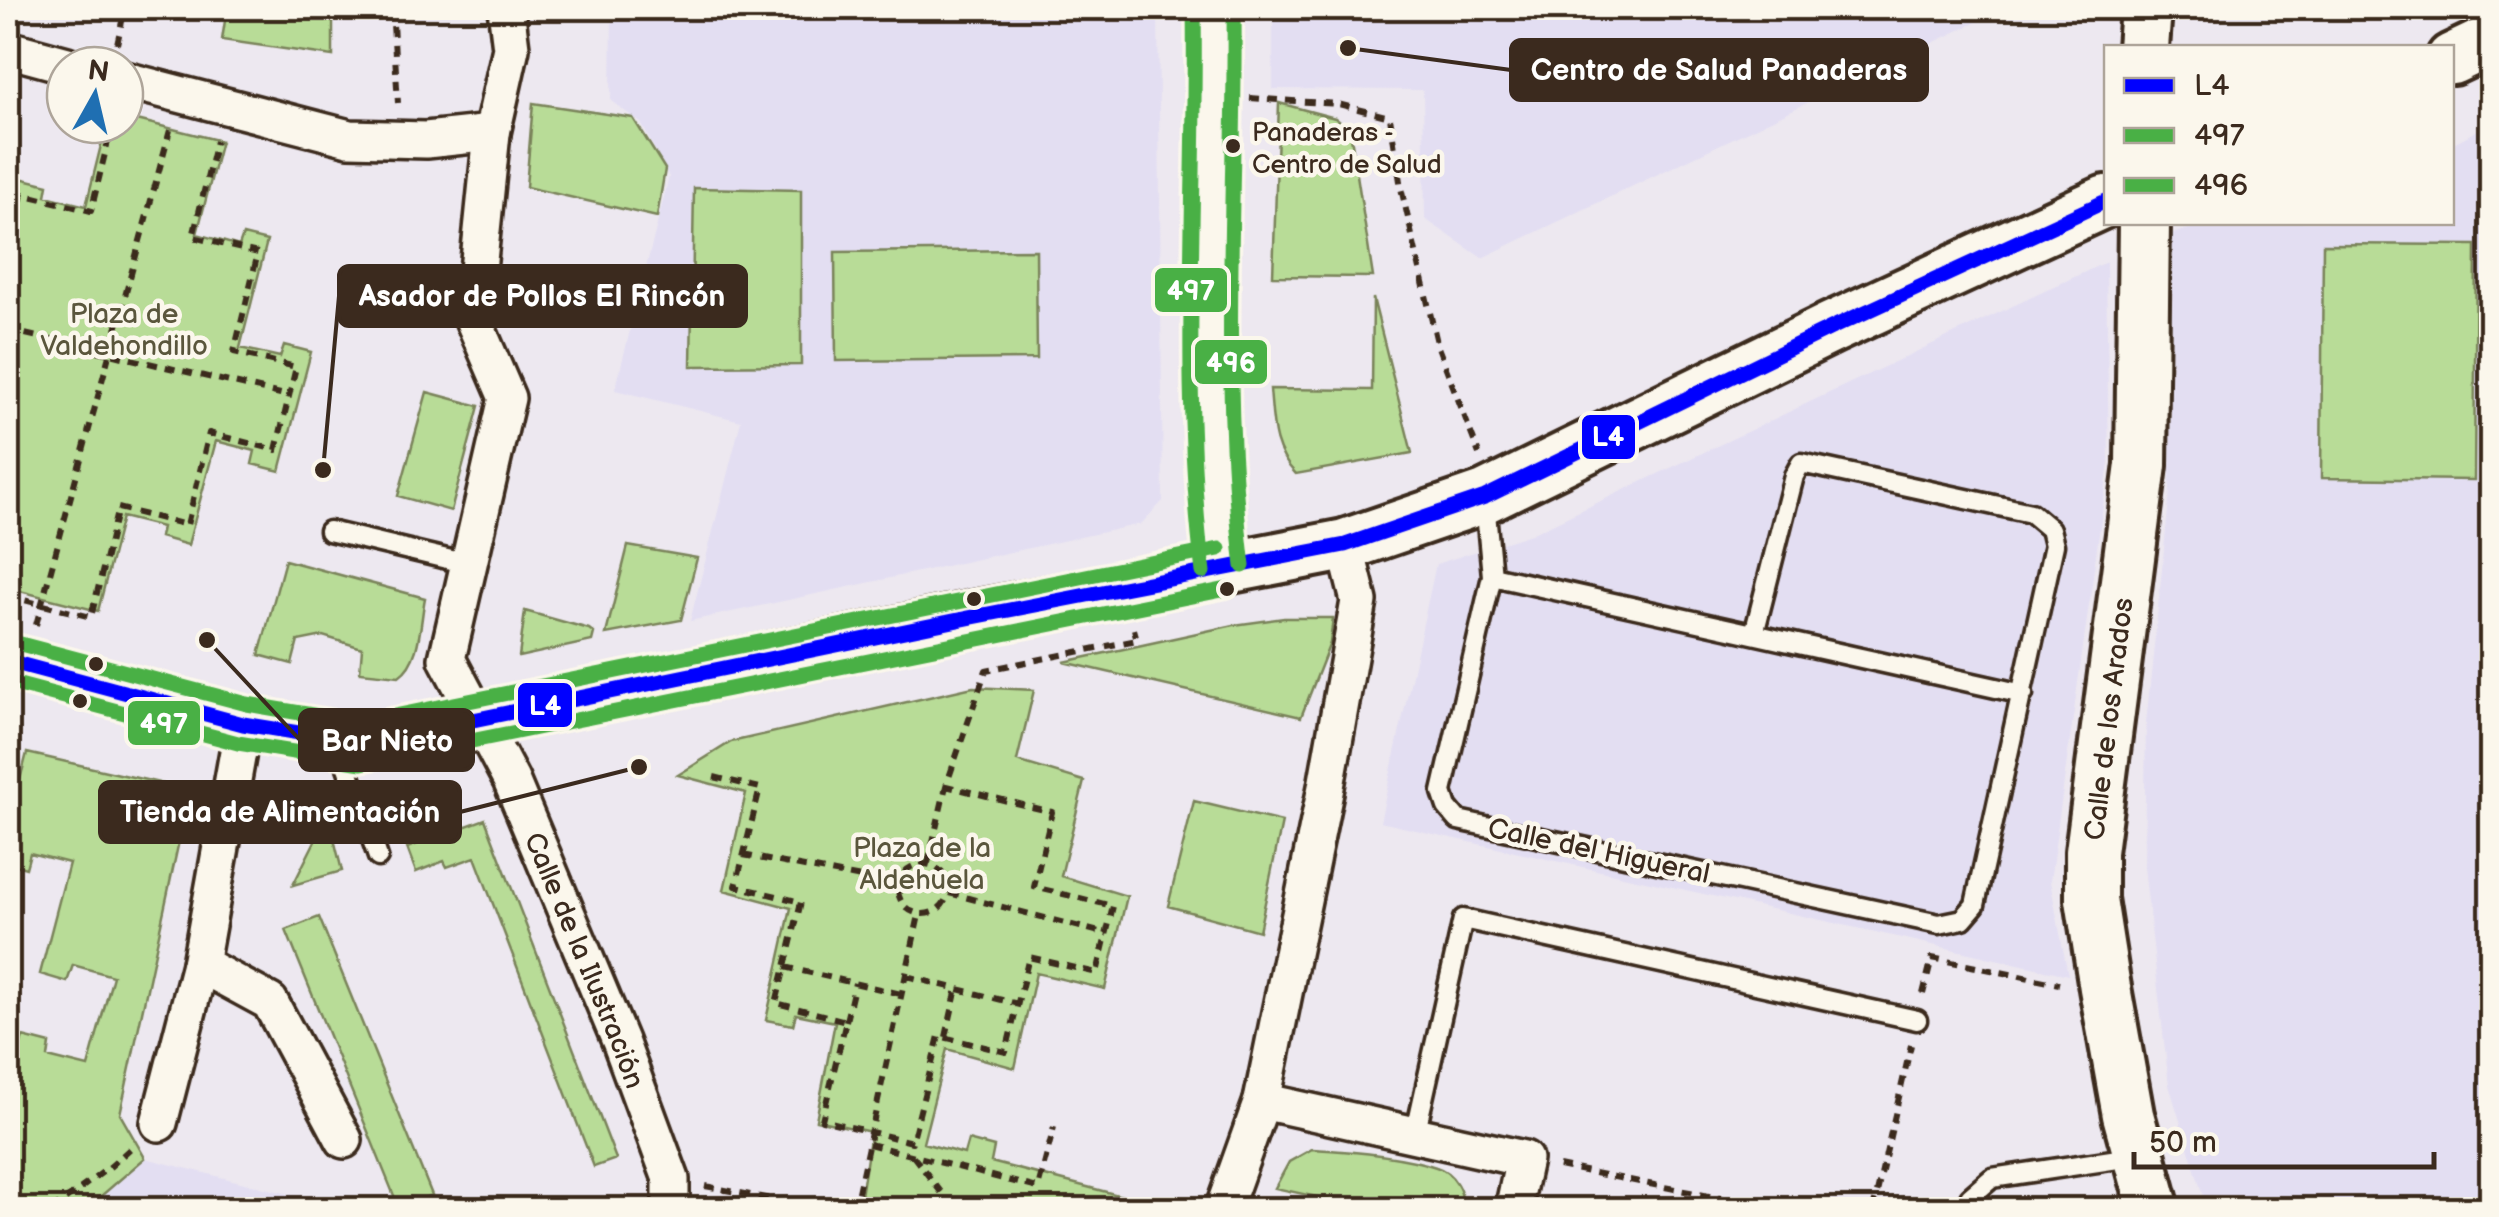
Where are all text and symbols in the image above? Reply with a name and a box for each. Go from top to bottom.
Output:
callout: Centro de Salud Panaderas [1511,40,1927,100]
north arrow [45,45,145,145]
legend [2104,45,2454,225]
text: Centro de Salud Panaderas [1531,53,1907,89]
text: N [86,54,111,90]
text: L4 [2194,68,2230,104]
place label: Panaderas - Centro de Salud [1252,118,1442,181]
text: 497 [2194,118,2245,154]
marker: Panaderas - Centro de Salud [1223,136,1243,156]
text: 496 [2194,168,2248,204]
callout: Asador de Pollos El Rincón [339,266,746,326]
line badge: 497 [1153,266,1229,314]
text: 497 [1167,275,1215,308]
text: Asador de Pollos El Rincón [358,279,725,315]
park label: Plaza de Valdehondillo [40,298,208,363]
line badge: 496 [1193,338,1269,386]
text: 496 [1206,347,1256,380]
line badge: L4 [1580,413,1637,461]
text: L4 [1592,421,1625,454]
unlabelled marker [1217,579,1237,599]
unlabelled marker [964,589,984,609]
street label: Calle de los Arados [2078,596,2141,842]
unlabelled marker [86,654,106,674]
line badge: L4 [516,681,574,729]
text: L4 [529,690,562,723]
unlabelled marker [70,691,90,711]
line badge: 497 [126,699,202,747]
text: 497 [140,708,188,741]
callout: Bar Nieto [300,710,473,770]
text: Bar Nieto [321,724,453,760]
callout: Tienda de Alimentación [100,782,460,842]
text: Tienda de Alimentación [120,795,440,831]
street label: Calle del Higueral [1485,812,1712,891]
street label: Calle de la Ilustración [517,828,651,1093]
park label: Plaza de la Aldehuela [853,832,991,897]
scale bar [2134,1107,2434,1169]
text: 50 m [2149,1125,2217,1161]

